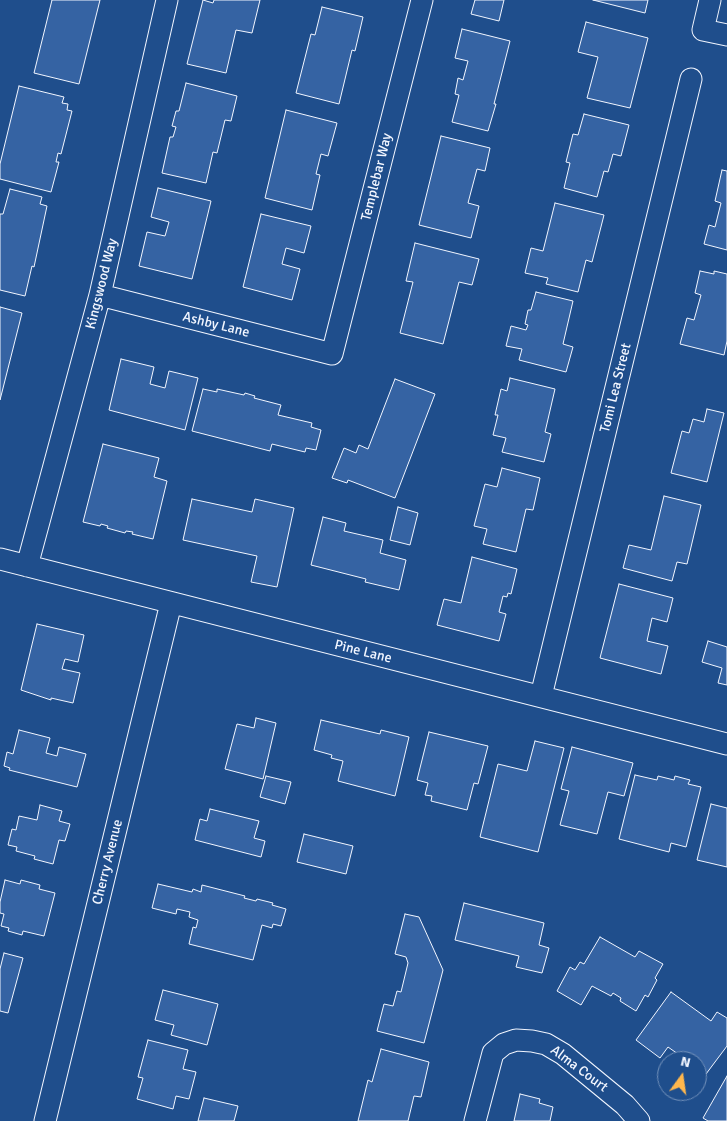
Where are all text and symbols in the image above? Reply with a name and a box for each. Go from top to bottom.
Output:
street label: Templebar Way [358,131,396,223]
street label: Kingswood Way [83,237,121,331]
street label: Ashby Lane [181,309,251,341]
street label: Tomi Lea Street [597,342,635,434]
street label: Pine Lane [333,637,393,667]
street label: Cherry Avenue [89,818,127,906]
street label: Alma Court [547,1042,611,1096]
north arrow [657,1051,707,1101]
text: N [679,1053,692,1071]

